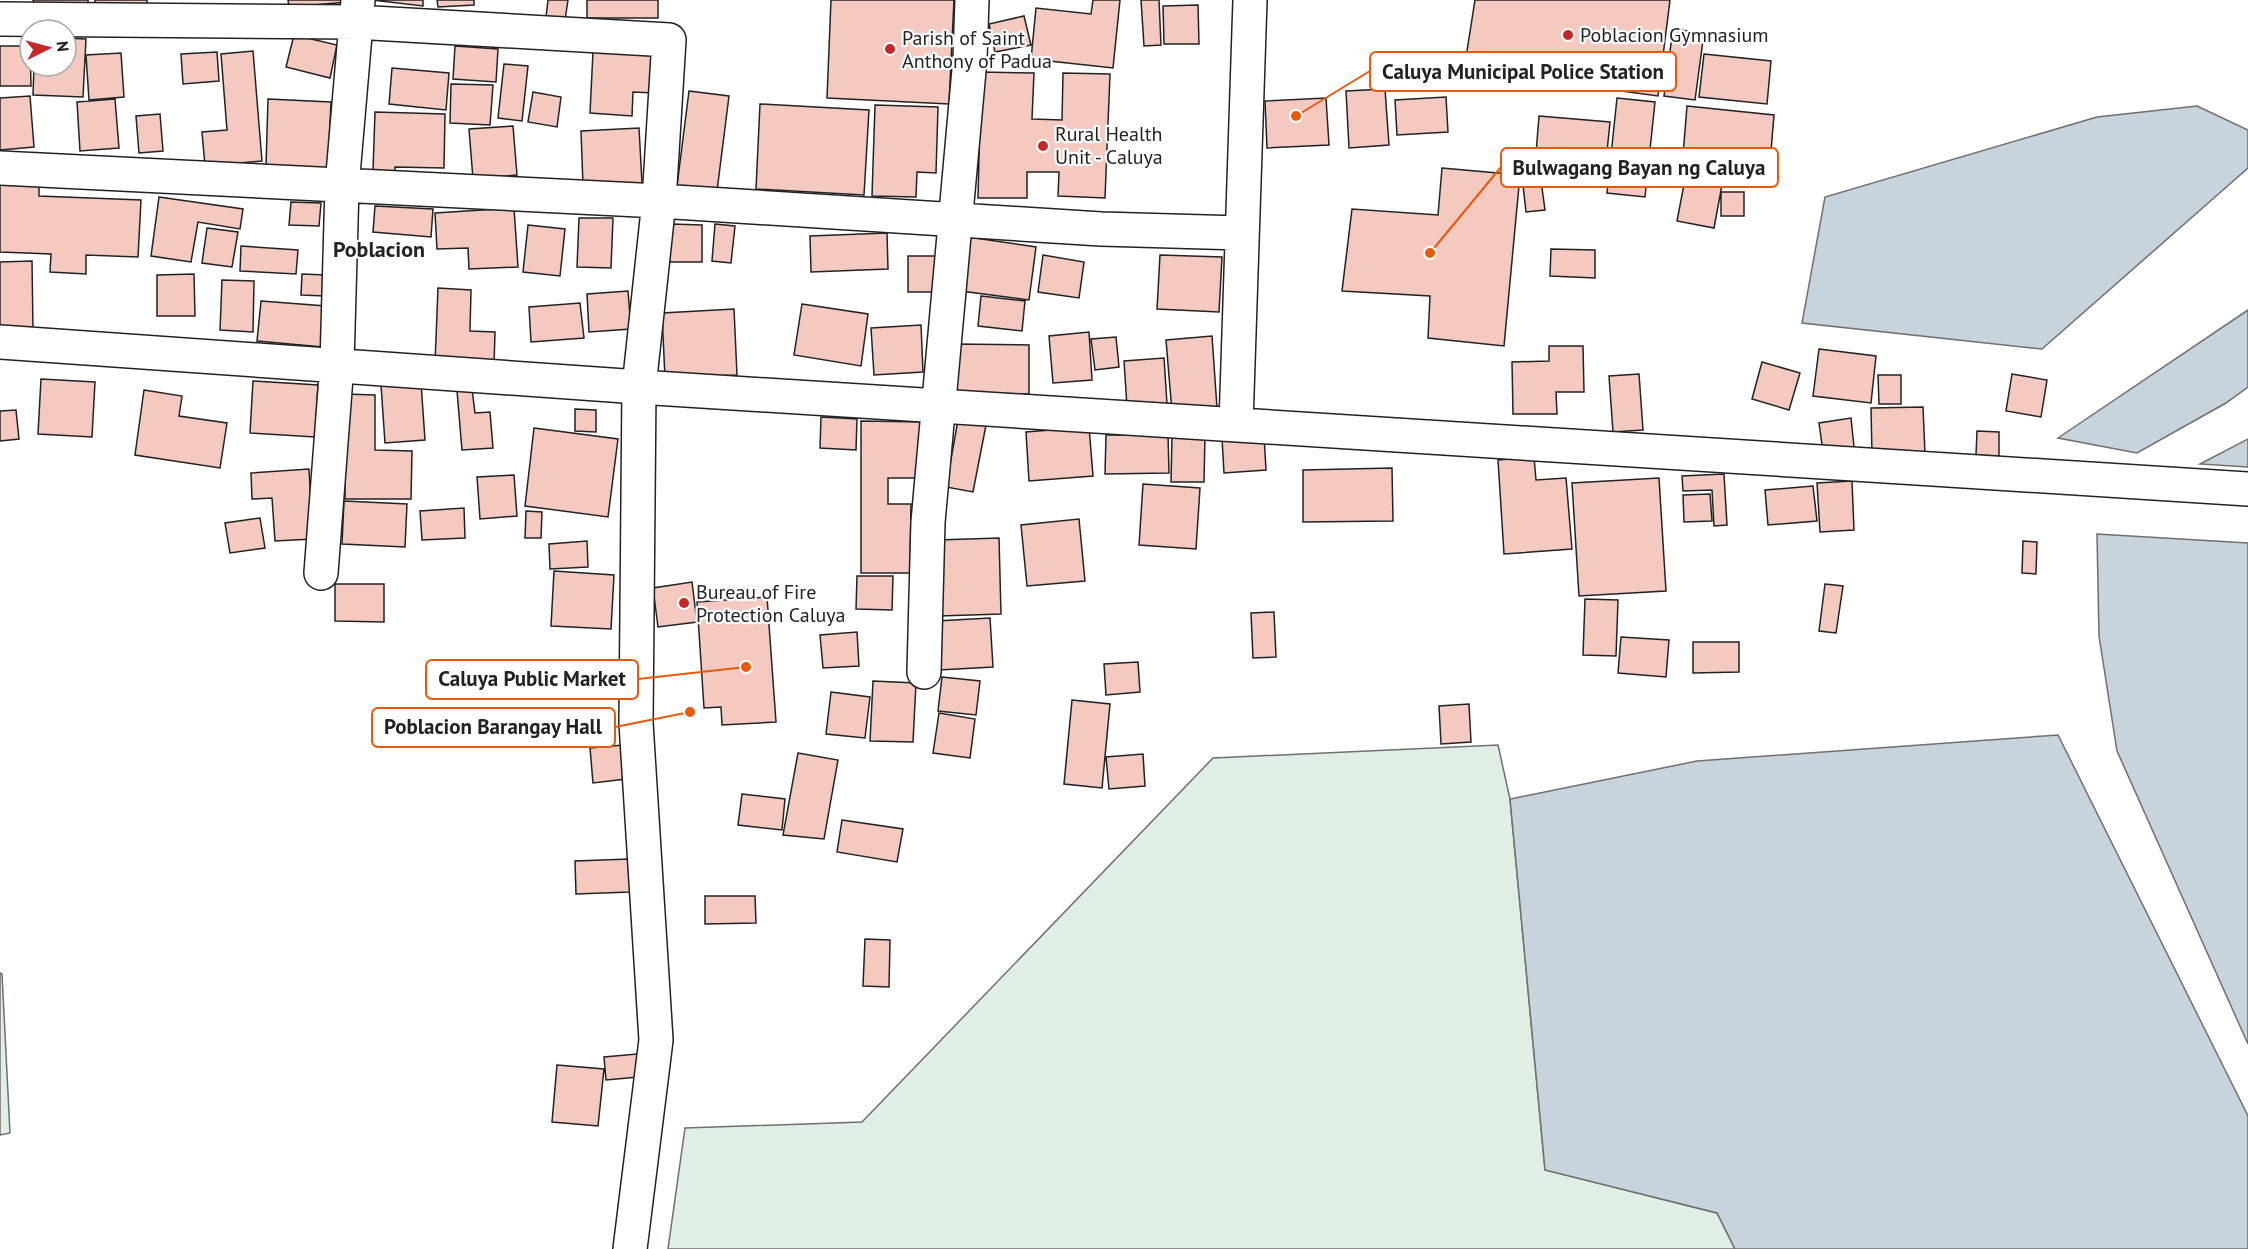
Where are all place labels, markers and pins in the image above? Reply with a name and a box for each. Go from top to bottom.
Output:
place label: Poblacion Gymnasium [1580,22,1769,48]
place label: Parish of Saint Anthony of Padua [902,25,1052,74]
marker: Poblacion Gymnasium [1561,28,1575,42]
marker: Parish of Saint Anthony of Padua [883,42,897,56]
callout: Caluya Municipal Police Station [1370,52,1676,91]
place label: Rural Health Unit - Caluya [1055,121,1163,170]
marker: Rural Health Unit - Caluya [1036,139,1050,153]
callout: Bulwagang Bayan ng Caluya [1501,148,1778,187]
place label: Bureau of Fire Protection Caluya [696,579,846,628]
marker: Bureau of Fire Protection Caluya [677,596,691,610]
callout: Caluya Public Market [426,660,638,699]
callout: Poblacion Barangay Hall [372,708,615,747]

